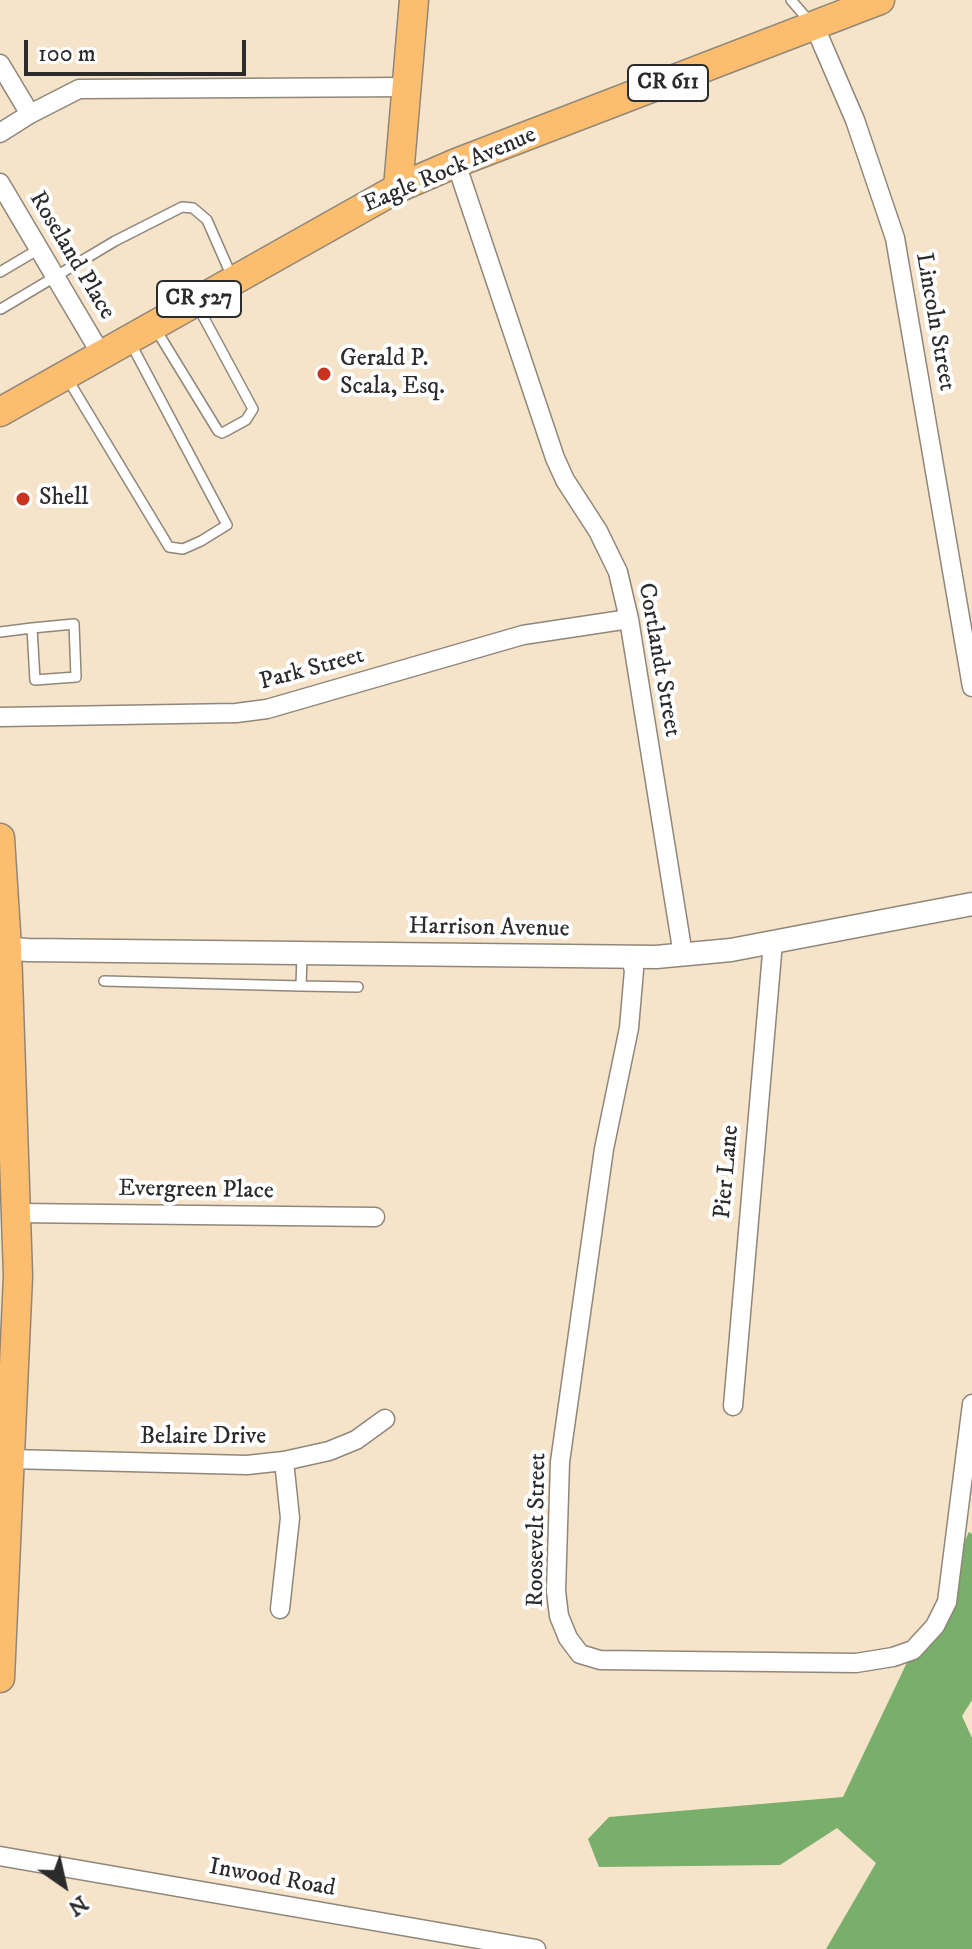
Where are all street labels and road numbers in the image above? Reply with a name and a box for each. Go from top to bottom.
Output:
road number: CR 611 [628,65,708,101]
street label: Eagle Rock Avenue [359,122,541,220]
street label: Roseland Place [22,187,120,325]
street label: Lincoln Street [908,251,960,393]
road number: CR 527 [157,281,241,317]
street label: Cortlandt Street [630,581,686,739]
street label: Park Street [257,642,367,698]
street label: Harrison Avenue [408,913,570,945]
street label: Pier Lane [710,1124,746,1220]
street label: Evergreen Place [118,1175,274,1207]
street label: Belaire Drive [140,1424,266,1452]
street label: Roosevelt Street [522,1453,554,1607]
street label: Inwood Road [207,1854,337,1904]

